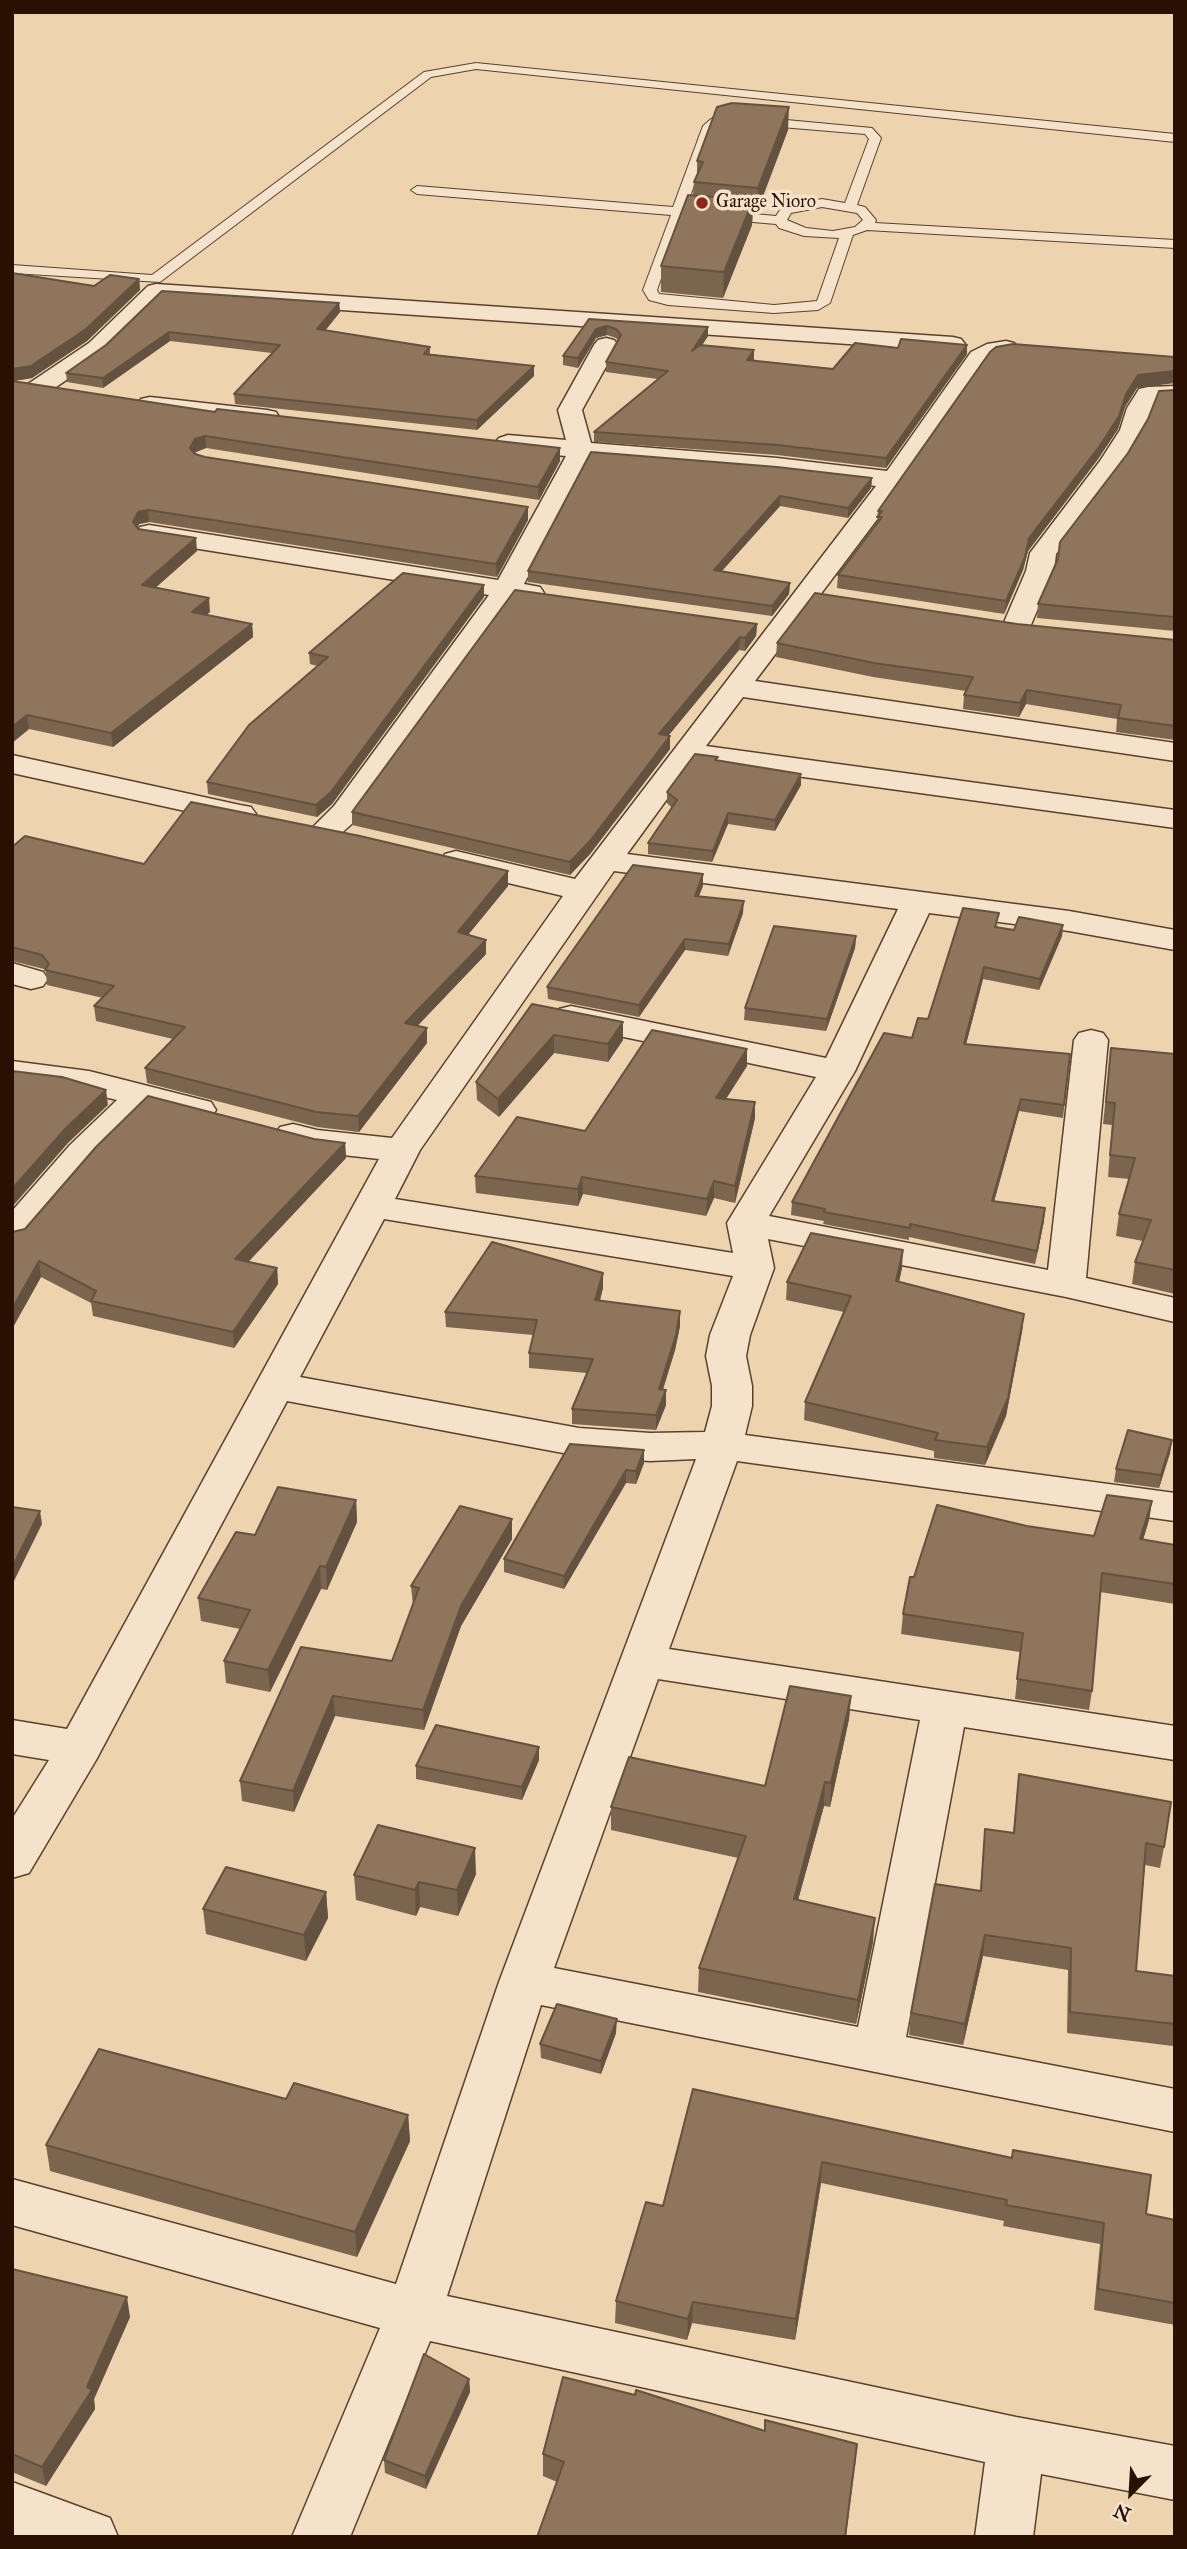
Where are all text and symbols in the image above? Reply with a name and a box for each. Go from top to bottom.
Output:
place label: Garage Nioro [716,192,816,214]
marker: Garage Nioro [694,195,710,211]
north arrow [1096,2458,1166,2528]
text: N [1110,2499,1134,2526]

